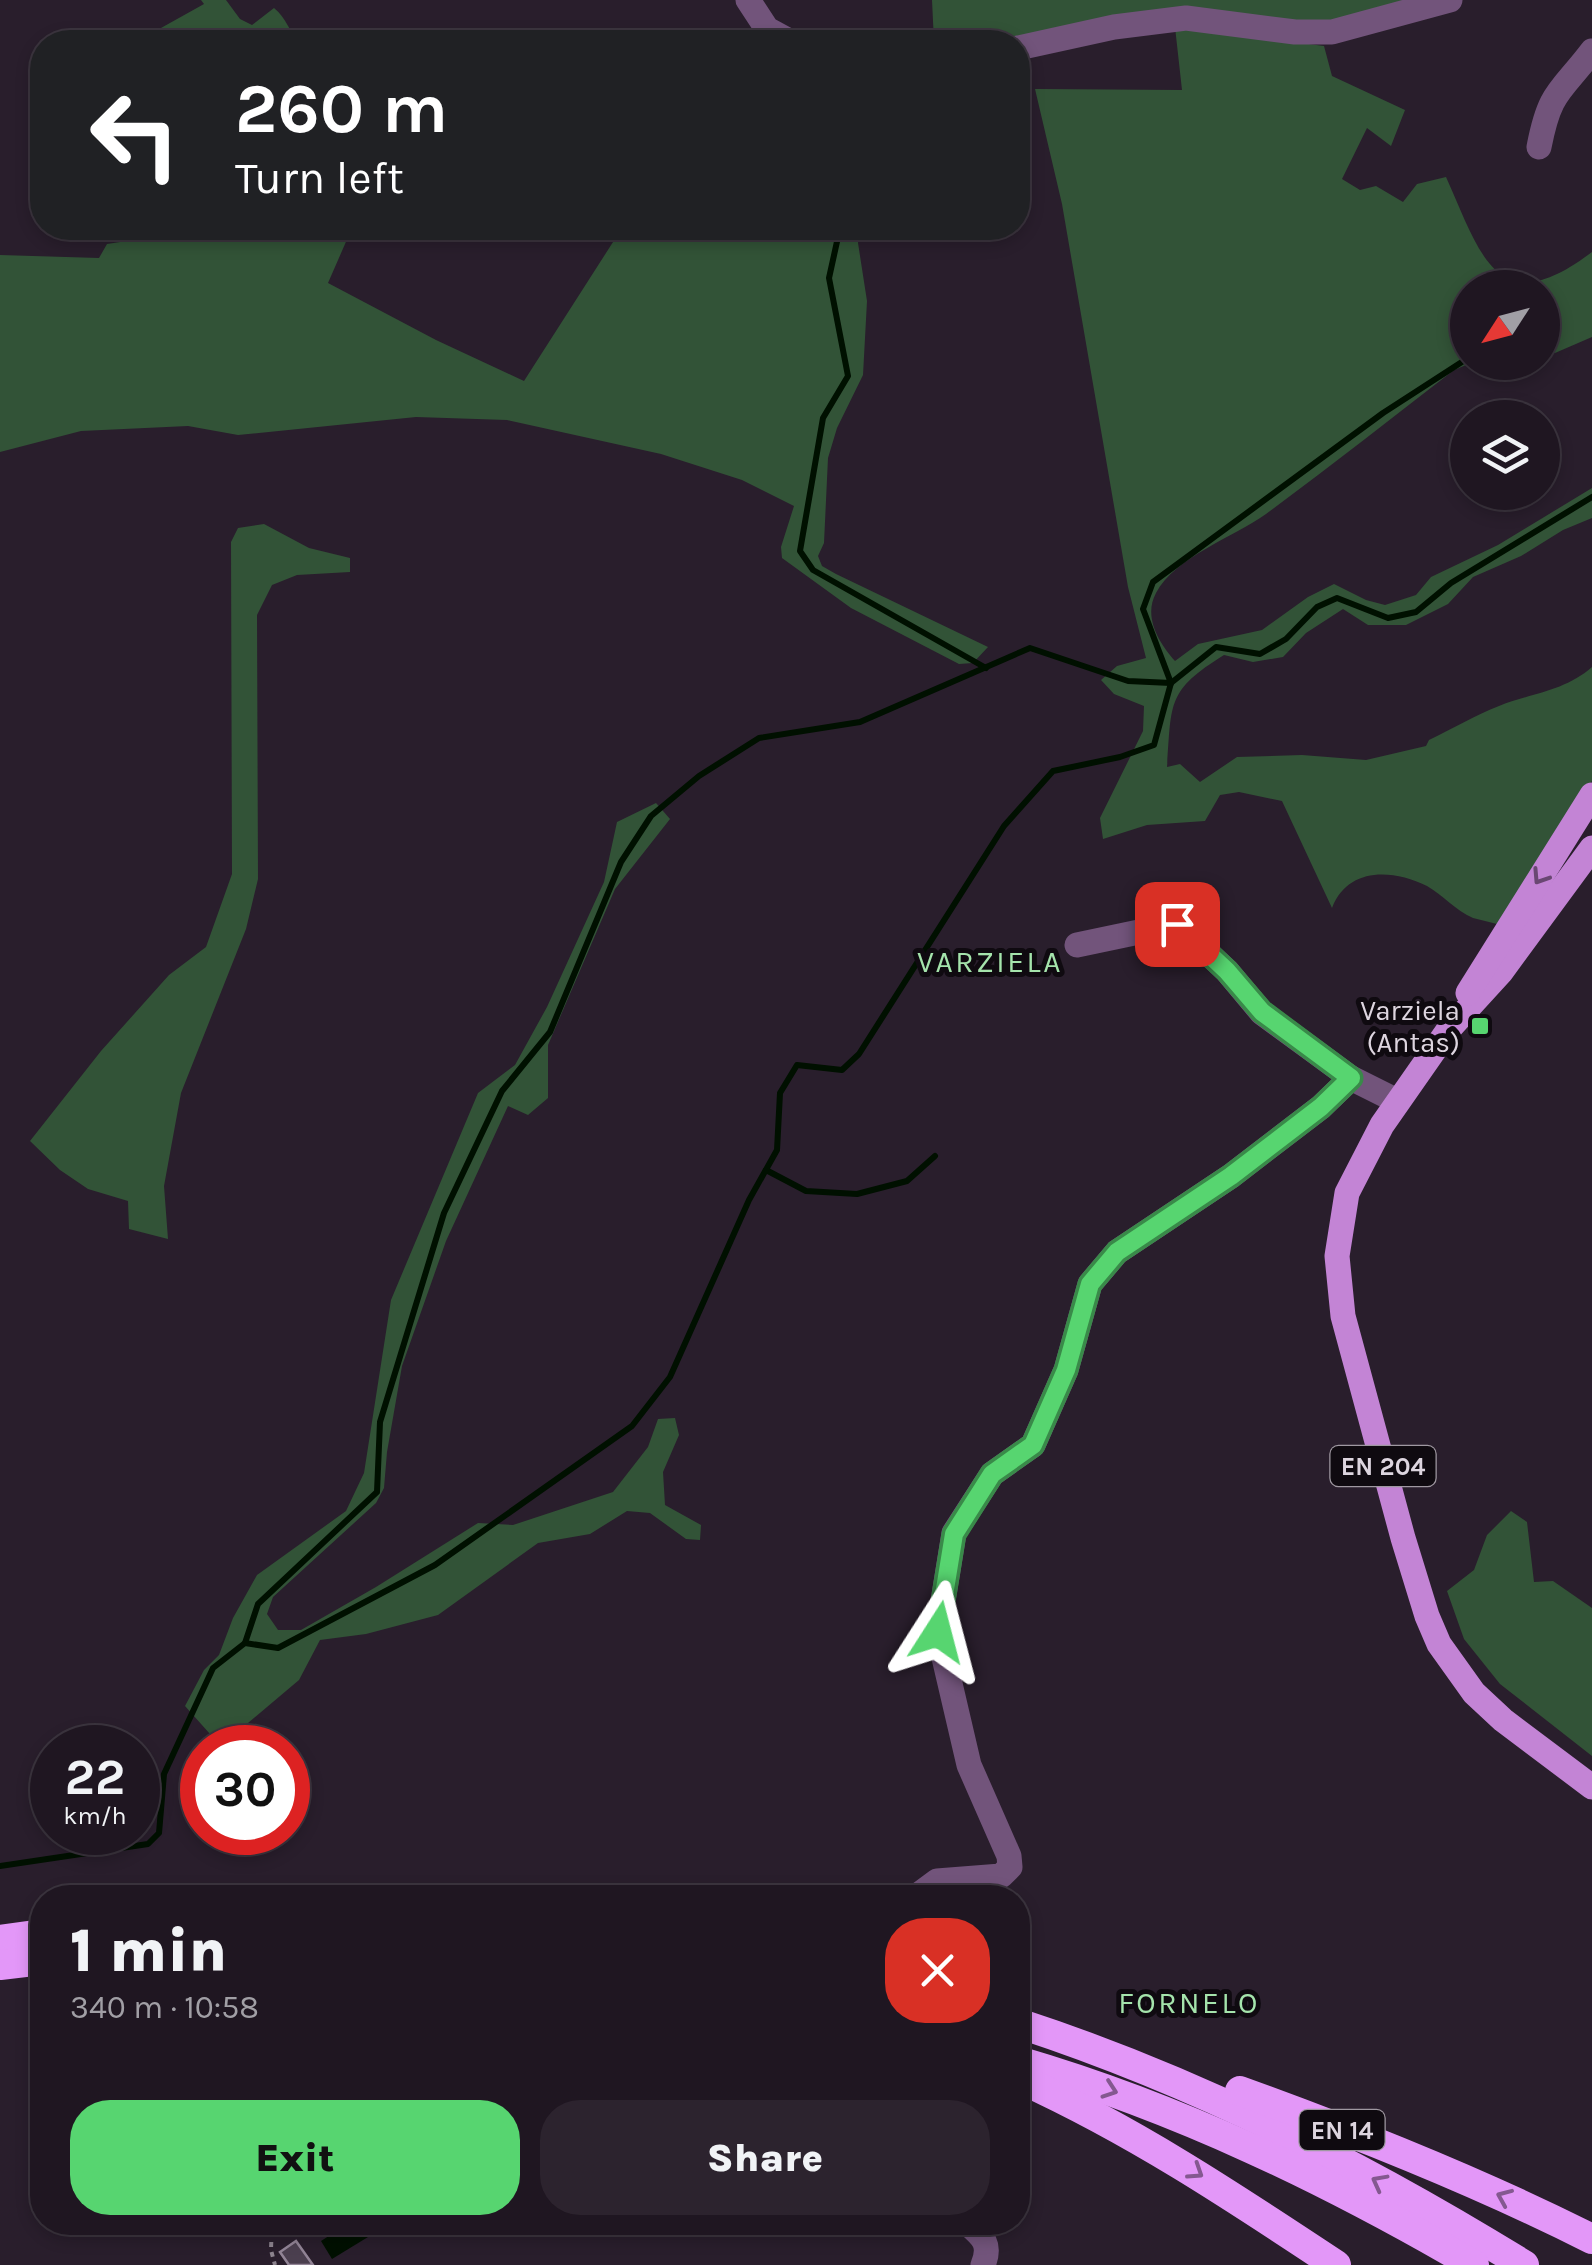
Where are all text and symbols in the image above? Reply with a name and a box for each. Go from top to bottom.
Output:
text: 260 m [235,68,448,150]
icon: left [70,70,200,200]
text: Turn left [235,152,404,204]
north arrow [1450,270,1560,380]
map controls [1450,270,1560,510]
button: layers [1450,400,1560,510]
one-way arrow [1534,866,1553,884]
pin [1135,882,1220,967]
icon: arrive [1150,897,1205,952]
district label: VARZIELA [917,944,1063,980]
place label: Varziela (Antas) [1360,994,1460,1059]
marker: Varziela (Antas) [1469,1015,1491,1037]
road number: EN 204 [1330,1446,1436,1486]
position arrow [886,1580,990,1684]
speed limit sign: 30 [180,1725,310,1855]
text: 22 [65,1748,125,1807]
text: km/h [63,1801,127,1830]
text: 1 min [70,1916,227,1986]
button: close [885,1918,990,2023]
district label: FORNELO [1118,1985,1260,2021]
text: 340 m · 10:58 [70,1989,259,2026]
one-way arrow [1101,2078,1118,2099]
button: Exit [70,2100,520,2215]
button: Share [540,2100,990,2215]
road number: EN 14 [1300,2110,1384,2150]
one-way arrow [1185,2160,1203,2179]
one-way arrow [1371,2174,1389,2194]
one-way arrow [1496,2189,1514,2209]

